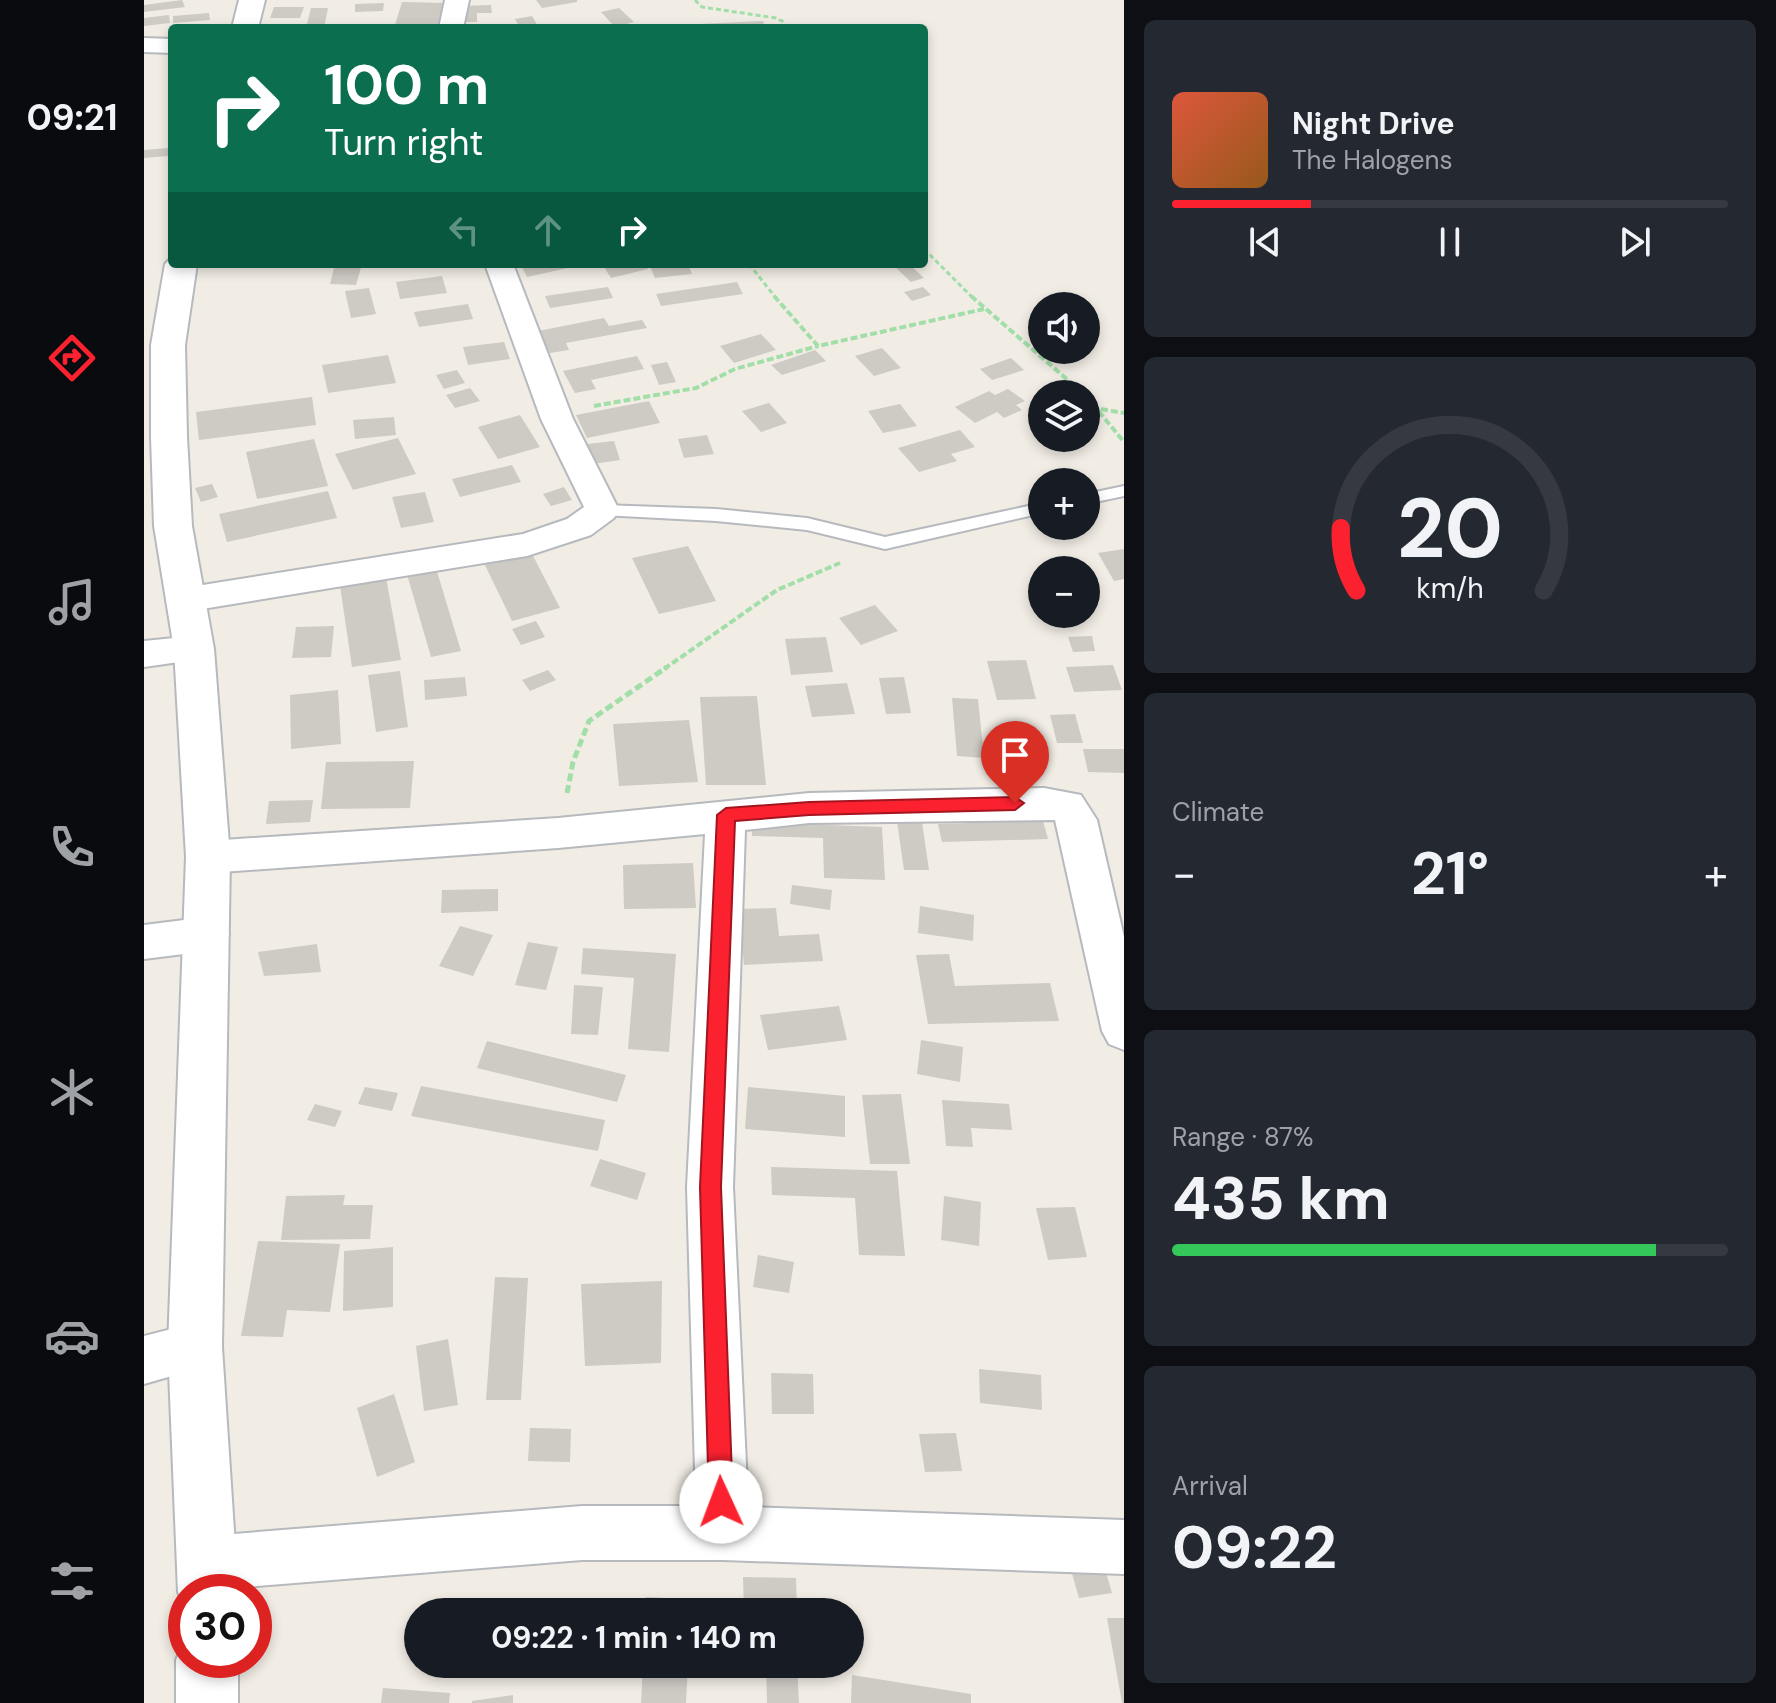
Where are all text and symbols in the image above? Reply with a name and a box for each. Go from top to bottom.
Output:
text: 100 m [324,48,489,121]
icon: right [192,56,296,160]
text: 09:21 [26,94,118,141]
text: Night Drive [1292,104,1455,143]
text: Turn right [324,119,483,166]
text: The Halogens [1292,143,1452,177]
icon: left [442,208,486,252]
icon: ahead [526,208,570,252]
icon: right [610,208,654,252]
icon: previous [1243,220,1287,264]
icon: pause [1428,220,1472,264]
icon: next [1613,220,1657,264]
map controls [1028,292,1100,628]
button: sound [1028,292,1100,364]
icon: directions [44,330,100,386]
button: layers [1028,380,1100,452]
button: + [1028,468,1100,540]
text: 20 [1397,473,1503,582]
button: − [1028,556,1100,628]
text: km/h [1416,570,1484,607]
icon: music [44,574,100,630]
pin [981,721,1049,803]
icon: arrive [993,733,1037,777]
text: Climate [1172,795,1264,829]
icon: phone [44,819,100,875]
text: 21° [1411,834,1489,913]
text: − [1172,845,1196,903]
text: + [1704,845,1728,903]
icon: climate [44,1064,100,1120]
text: Range · 87% [1172,1120,1313,1154]
text: 435 km [1172,1159,1390,1238]
icon: car [44,1308,100,1364]
position arrow [679,1460,763,1544]
text: Arrival [1172,1469,1248,1503]
text: 09:22 [1172,1508,1337,1587]
icon: filters [44,1553,100,1609]
speed limit sign: 30 [168,1574,272,1678]
text: 09:22 · 1 min · 140 m [491,1618,777,1657]

